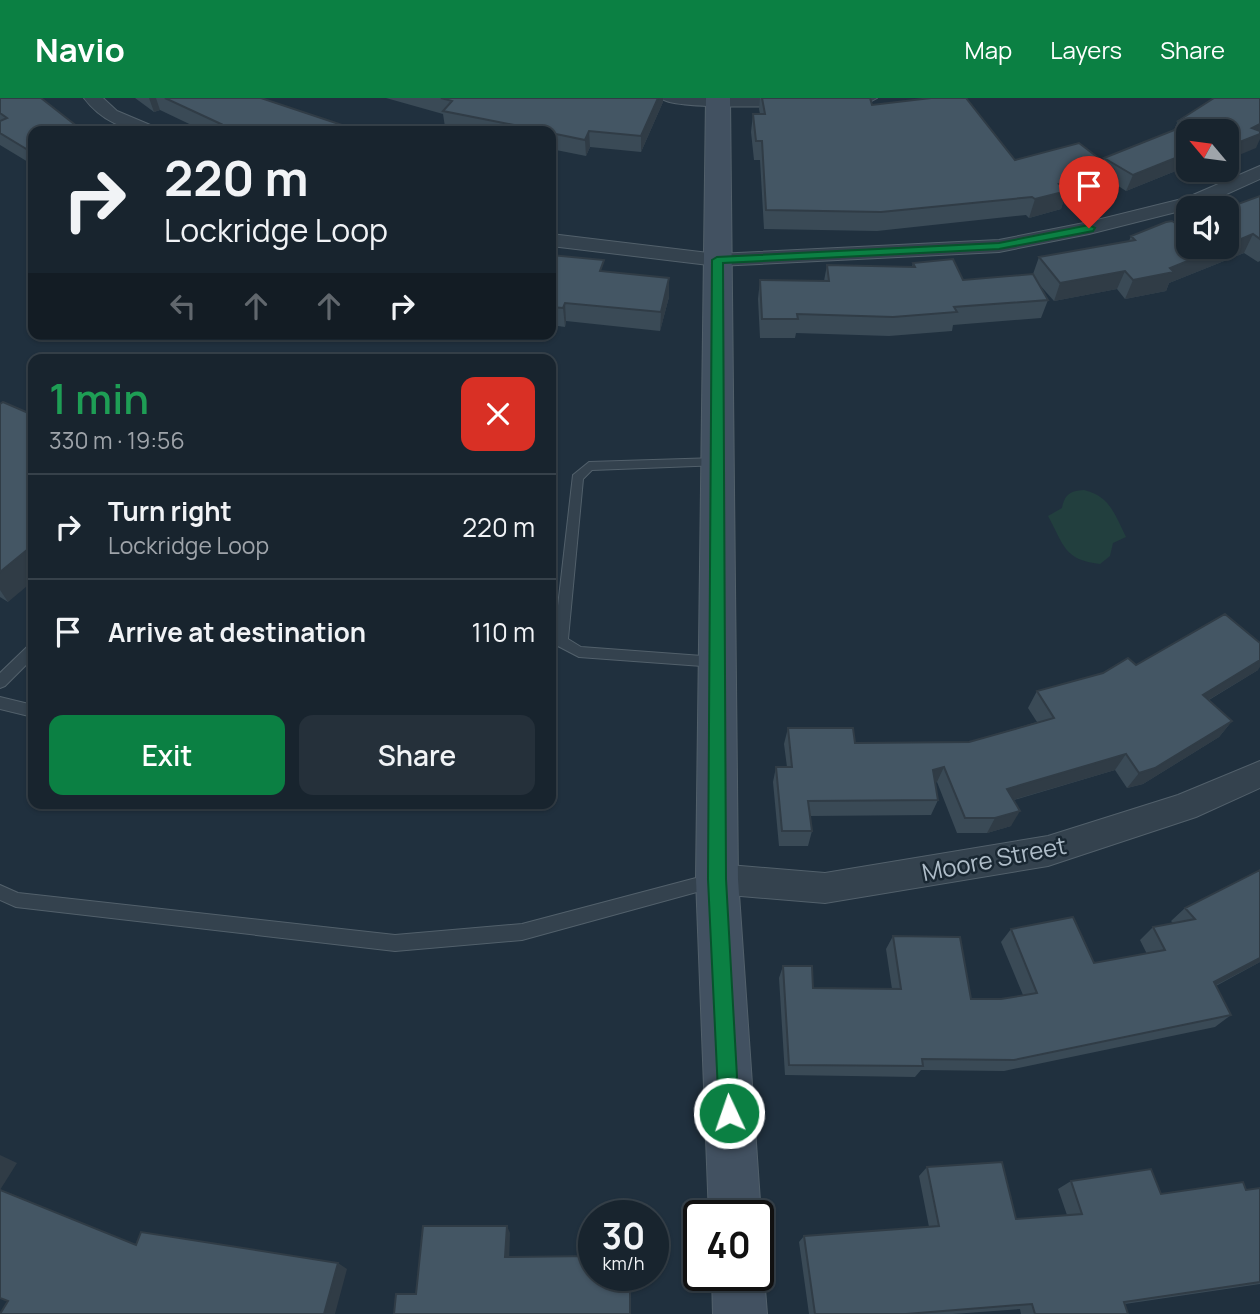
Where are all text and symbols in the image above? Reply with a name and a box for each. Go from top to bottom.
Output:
text: Navio [35,27,125,72]
text: Map [965,33,1012,66]
text: Layers [1050,33,1122,66]
text: Share [1160,33,1225,66]
north arrow [1176,119,1239,182]
map controls [1176,119,1239,259]
text: 220 m [164,144,308,211]
icon: right [49,154,140,245]
pin [1059,156,1119,228]
icon: arrive [1070,167,1108,205]
button: sound [1176,196,1239,259]
text: Lockridge Loop [164,208,388,252]
icon: left [164,287,202,325]
icon: ahead [237,287,275,325]
icon: ahead [310,287,348,325]
icon: right [383,287,421,325]
text: 1 min [49,369,149,427]
button: close [461,377,535,451]
text: 330 m · 19:56 [49,424,185,456]
text: Turn right [108,493,232,529]
icon: right [49,508,87,546]
text: 220 m [462,509,535,545]
text: Lockridge Loop [108,529,269,561]
icon: arrive [49,613,87,651]
text: Arrive at destination [108,614,366,650]
text: 110 m [472,614,535,650]
button: Exit [49,715,285,795]
button: Share [299,715,535,795]
street label: Moore Street [919,828,1069,888]
position arrow [692,1076,766,1150]
speed limit sign: 40 [683,1200,774,1291]
text: 30 [602,1212,645,1260]
text: km/h [603,1251,644,1275]

